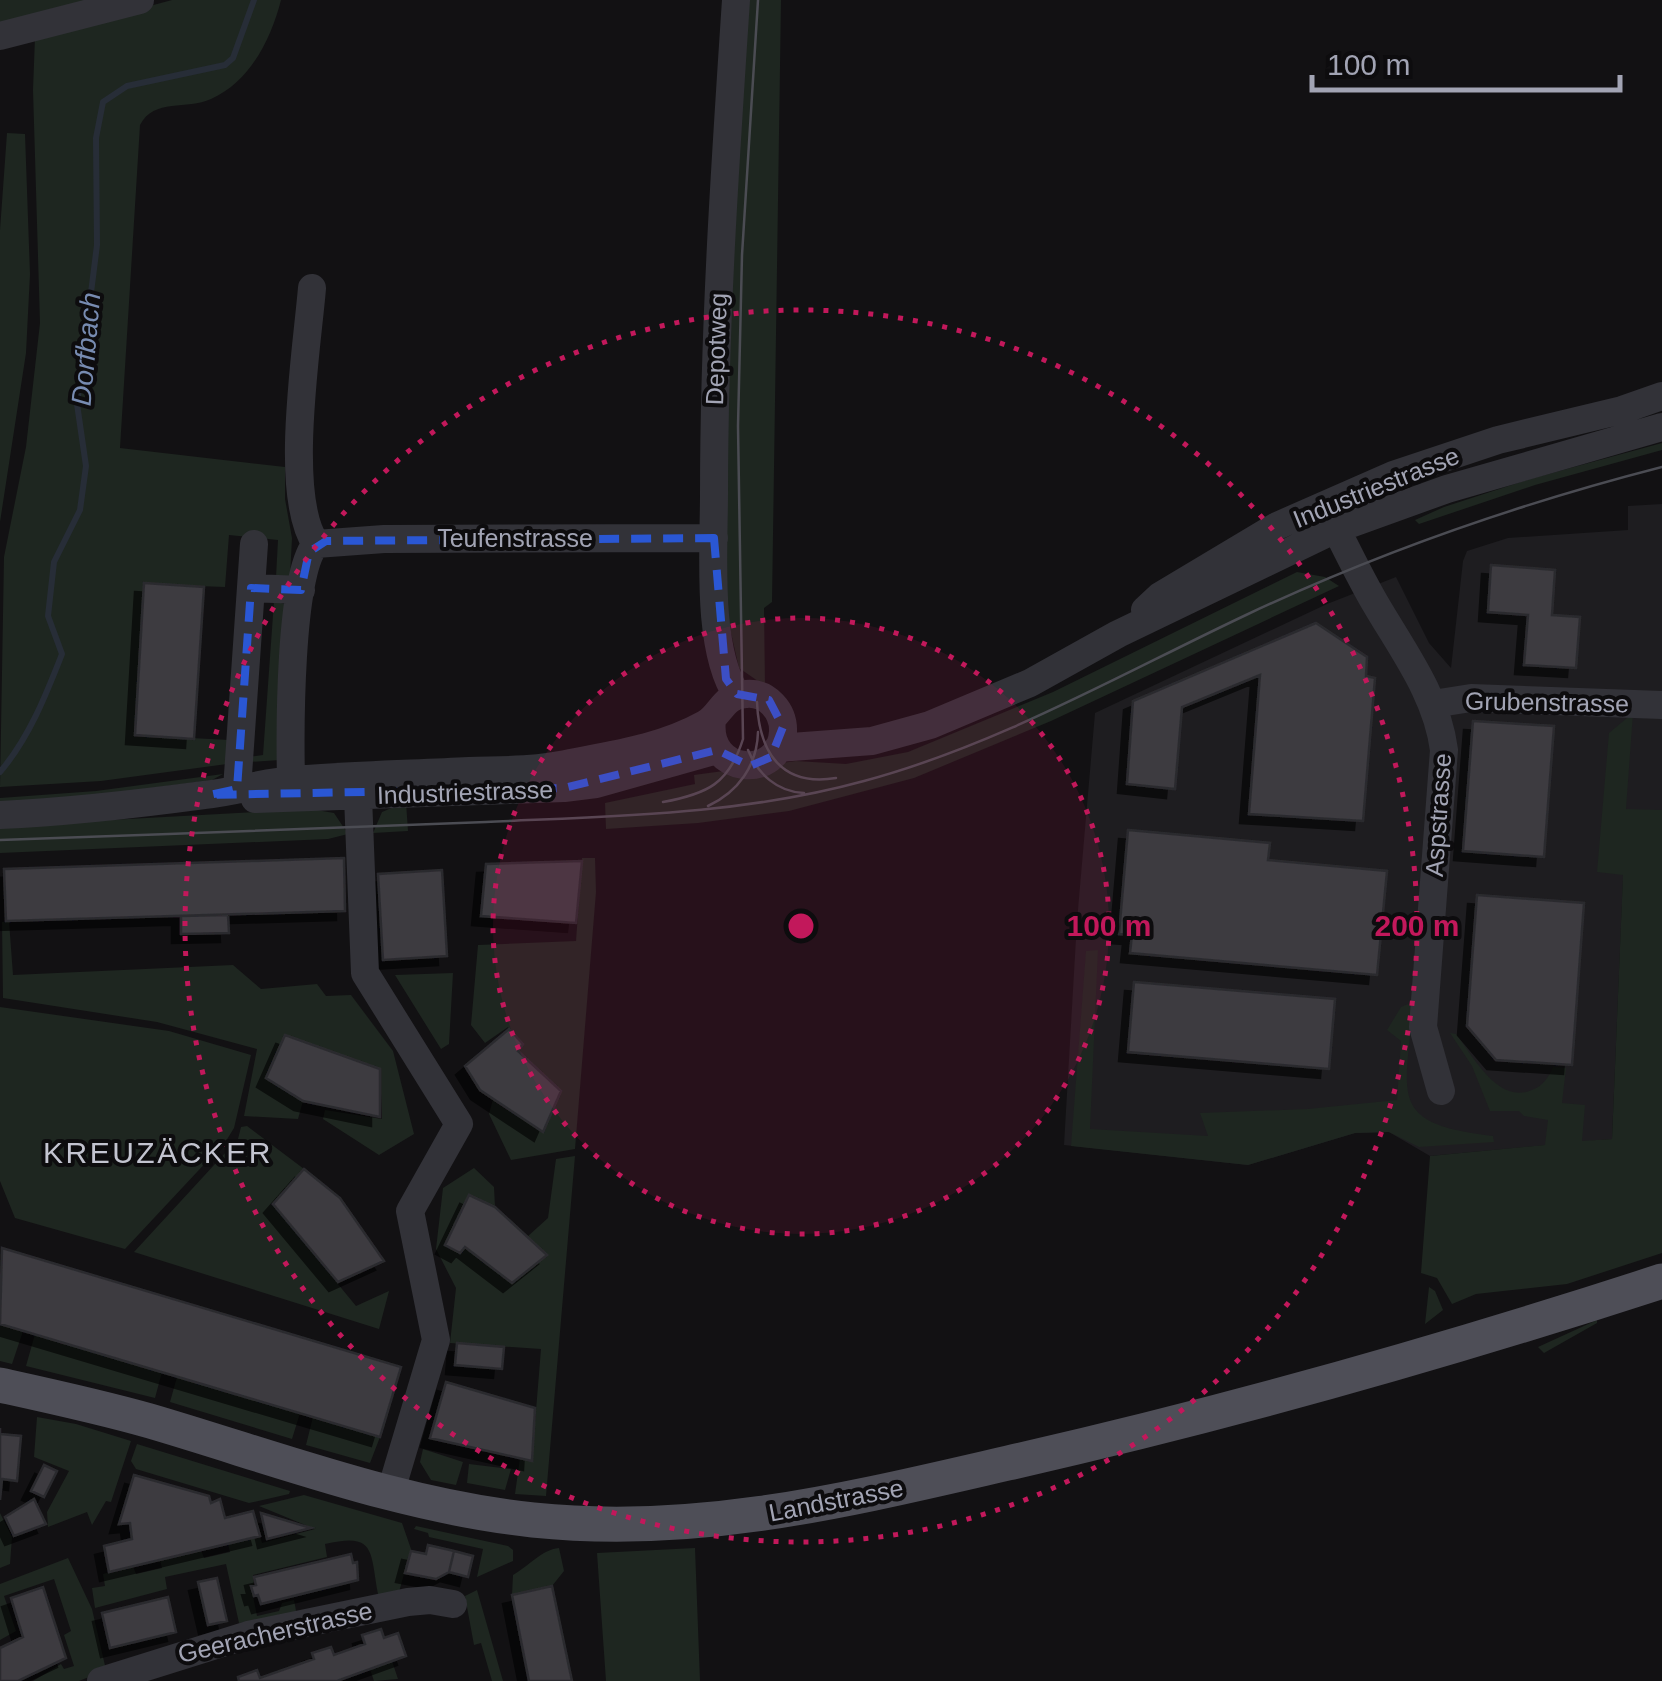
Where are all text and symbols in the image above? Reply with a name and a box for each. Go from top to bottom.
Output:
scale bar [1312,30,1620,92]
text: 100 m [1327,48,1410,81]
water label: Dorfbach [66,291,106,407]
street label: Depotweg [700,292,732,406]
street label: Industriestrasse [1289,441,1463,533]
street label: Teufenstrasse [437,524,593,552]
street label: Grubenstrasse [1465,687,1629,717]
street label: Aspstrasse [1420,752,1456,878]
street label: Industriestrasse [376,775,554,809]
centre of rings [783,908,819,944]
text: 100 m [1066,909,1152,942]
text: 200 m [1374,909,1460,942]
district label: KREUZÄCKER [43,1136,273,1169]
street label: Landstrasse [766,1473,906,1527]
street label: Geeracherstrasse [175,1596,375,1668]

